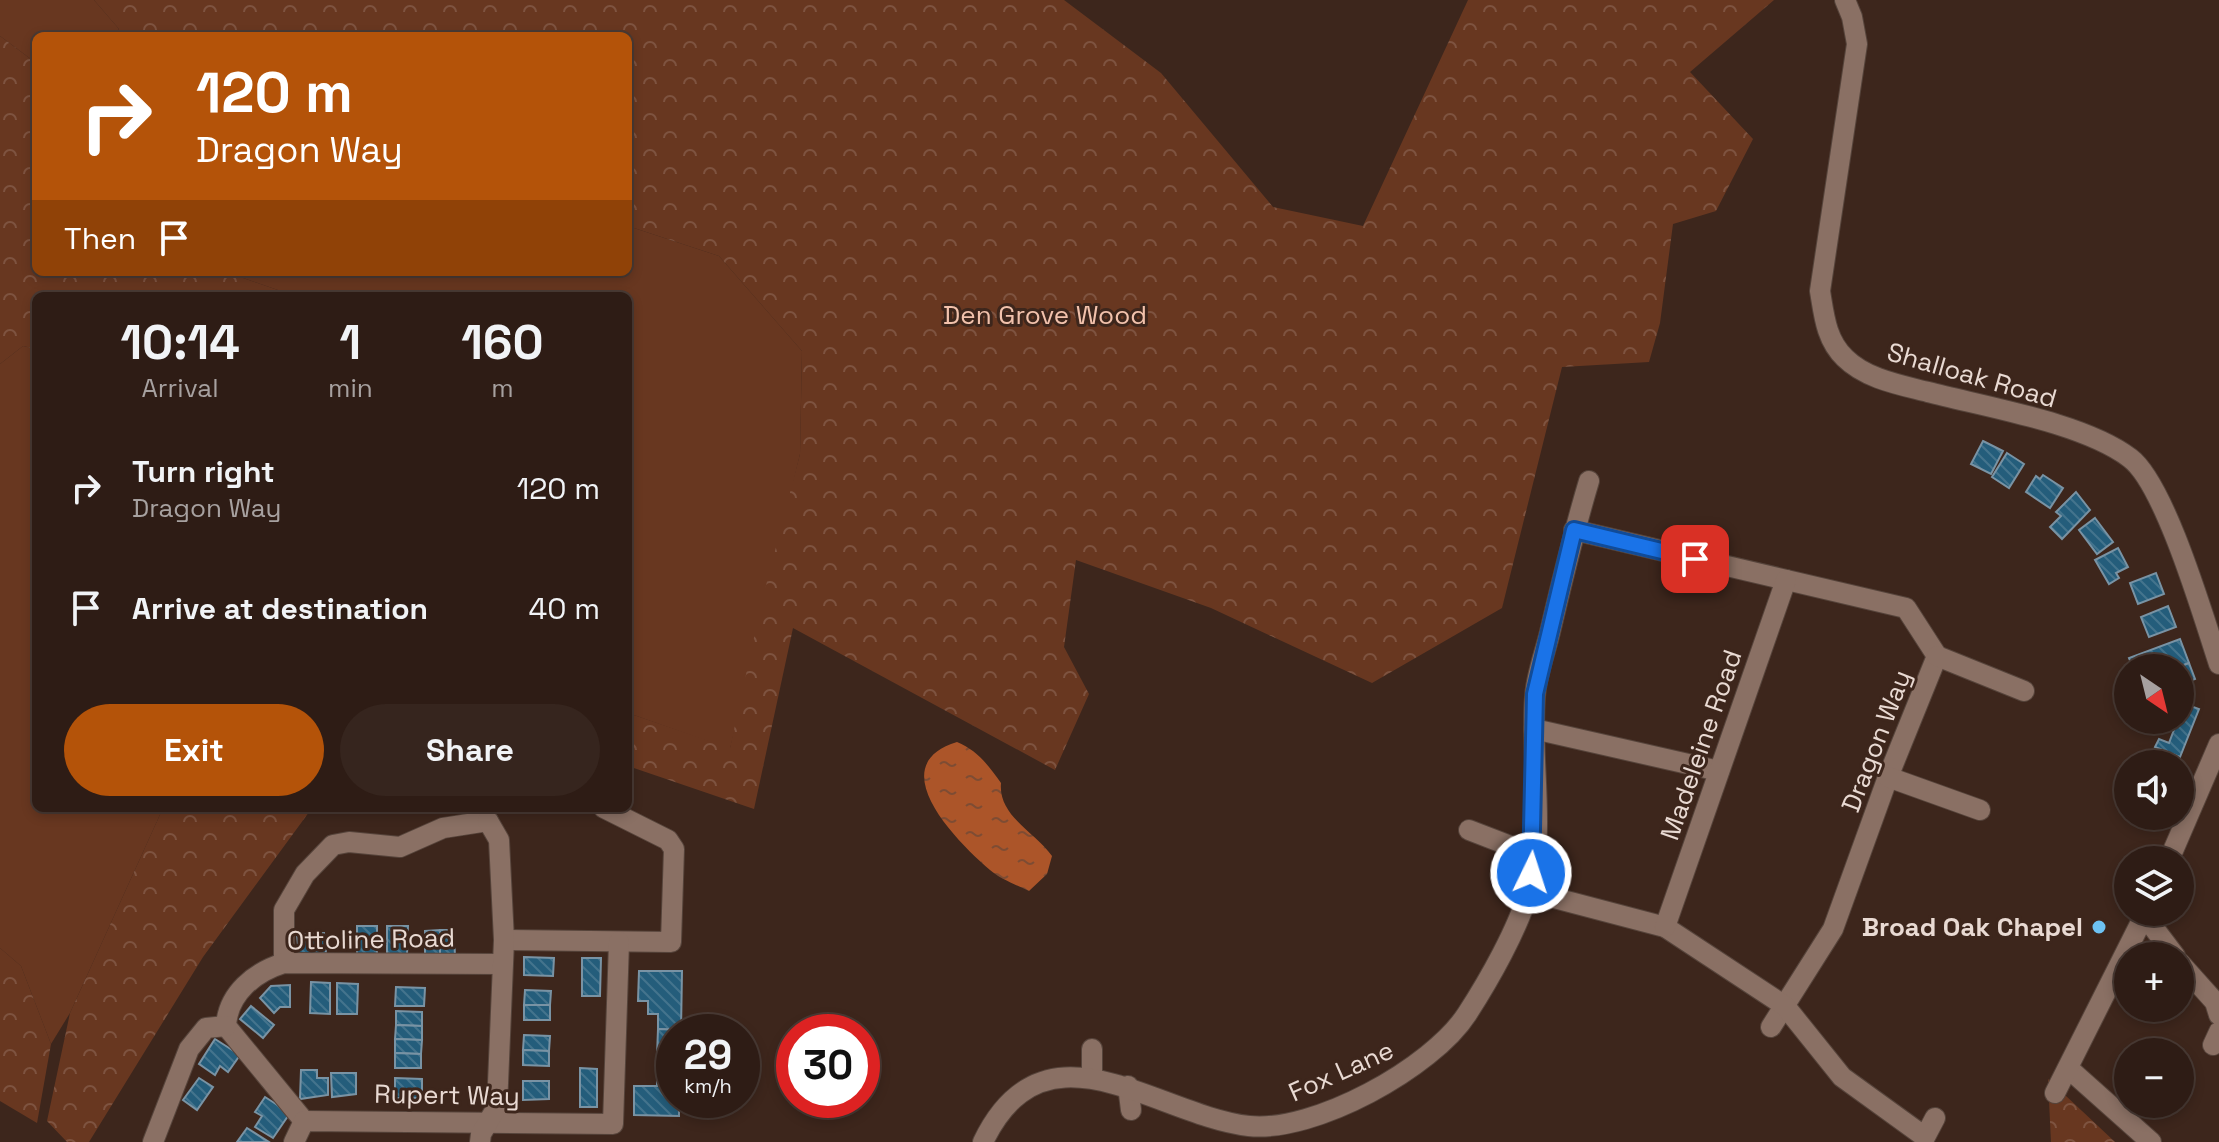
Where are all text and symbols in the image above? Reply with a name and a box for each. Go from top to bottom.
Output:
text: 120 m [196,57,353,128]
icon: right [64,64,168,168]
text: Dragon Way [196,127,403,173]
icon: arrive [152,216,196,260]
text: Then [64,219,136,258]
park label: Den Grove Wood [943,298,1147,332]
text: 10:14 [120,312,240,373]
text: 1 [340,312,361,373]
text: 160 [461,312,544,373]
street label: Shalloak Road [1883,335,2061,415]
text: Arrival [141,371,219,405]
text: min [328,371,373,405]
text: m [491,371,514,405]
text: Turn right [132,452,275,491]
icon: right [64,466,108,510]
text: 120 m [517,469,600,508]
text: Dragon Way [132,491,281,525]
pin [1661,525,1729,593]
icon: arrive [1673,537,1717,581]
icon: arrive [64,586,108,630]
text: Arrive at destination [132,589,428,628]
text: 40 m [529,589,600,628]
street label: Madeleine Road [1653,645,1749,845]
north arrow [2114,654,2194,734]
map controls [2114,654,2194,1118]
street label: Dragon Way [1833,665,1919,817]
button: Exit [64,704,324,796]
button: Share [340,704,600,796]
button: sound [2114,750,2194,830]
position arrow [1489,831,1573,915]
button: layers [2114,846,2194,926]
place label: Broad Oak Chapel [1862,910,2083,944]
marker: Broad Oak Chapel [2090,918,2108,936]
street label: Ottoline Road [287,921,455,957]
button: + [2114,942,2194,1022]
speed limit sign: 30 [776,1014,880,1118]
text: 29 [684,1030,732,1081]
street label: Fox Lane [1283,1033,1399,1109]
button: − [2114,1038,2194,1118]
text: km/h [684,1073,732,1099]
street label: Rupert Way [374,1077,520,1113]

